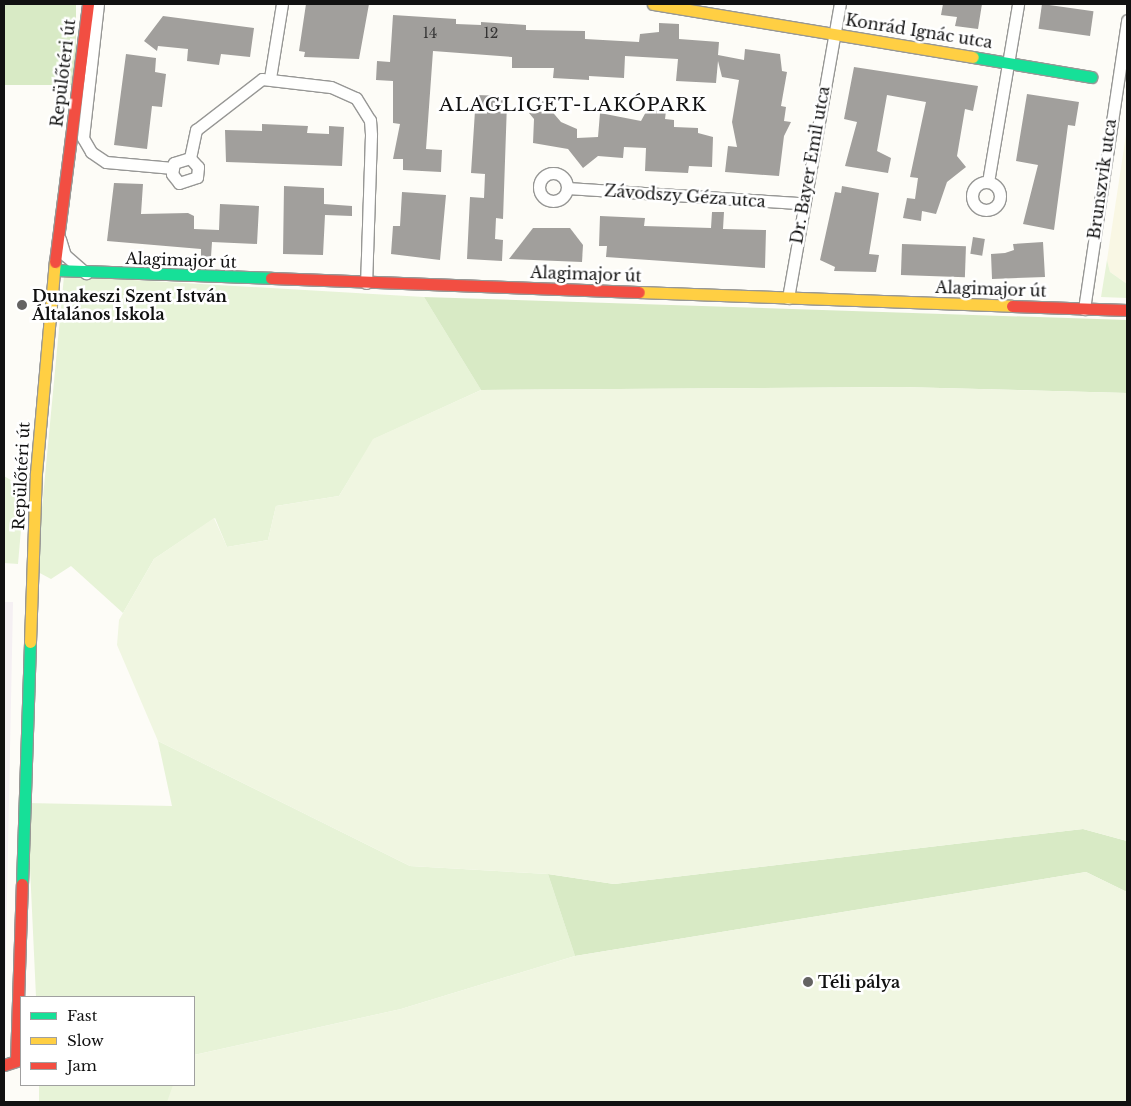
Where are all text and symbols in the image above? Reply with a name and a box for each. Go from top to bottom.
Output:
street label: Konrád Ignác utca [844,10,994,52]
street label: Repülőtéri út [47,18,79,128]
house number: 14 [423,25,437,41]
house number: 12 [484,25,498,41]
street label: Dr. Bayer Emil utca [787,84,833,246]
district label: ALAGLIGET-LAKÓPARK [437,94,709,116]
street label: Brunszvik utca [1084,117,1120,241]
street label: Závodszy Géza utca [603,181,767,211]
street label: Alagimajor út [125,248,237,272]
street label: Alagimajor út [530,262,642,286]
street label: Alagimajor út [935,277,1047,301]
place label: Dunakeszi Szent István Általános Iskola [32,286,227,324]
marker: Dunakeszi Szent István Általános Iskola [16,299,28,311]
street label: Repülőtéri út [9,421,33,531]
place label: Téli pálya [818,972,900,992]
marker: Téli pálya [802,976,814,988]
legend [20,996,195,1086]
text: Fast [67,1006,97,1025]
text: Slow [67,1031,104,1050]
text: Jam [67,1056,97,1075]

